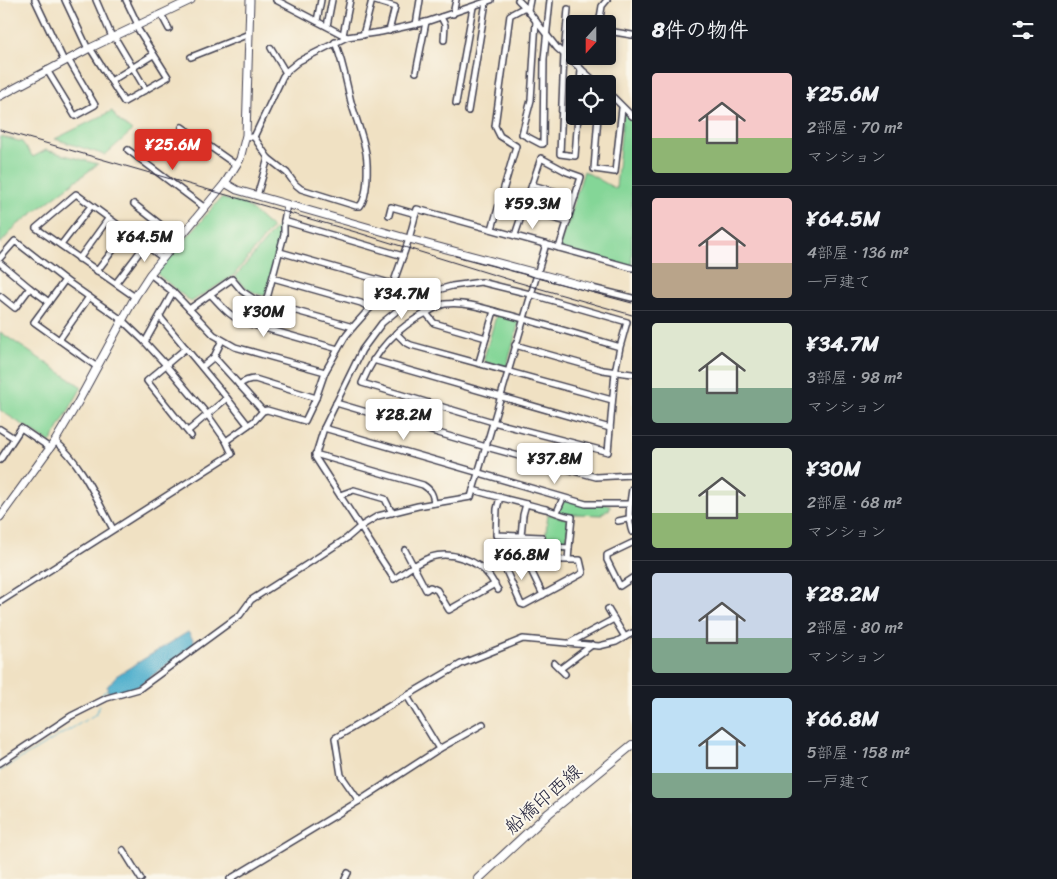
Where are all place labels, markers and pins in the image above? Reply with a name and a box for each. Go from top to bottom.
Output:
pin: ¥25.6M [132,128,214,171]
pin: ¥59.3M [492,188,574,230]
pin: ¥64.5M [104,220,186,263]
pin: ¥34.7M [361,278,443,320]
pin: ¥30M [234,296,294,338]
pin: ¥28.2M [363,398,445,441]
pin: ¥37.8M [514,442,596,485]
pin: ¥66.8M [481,538,563,581]

